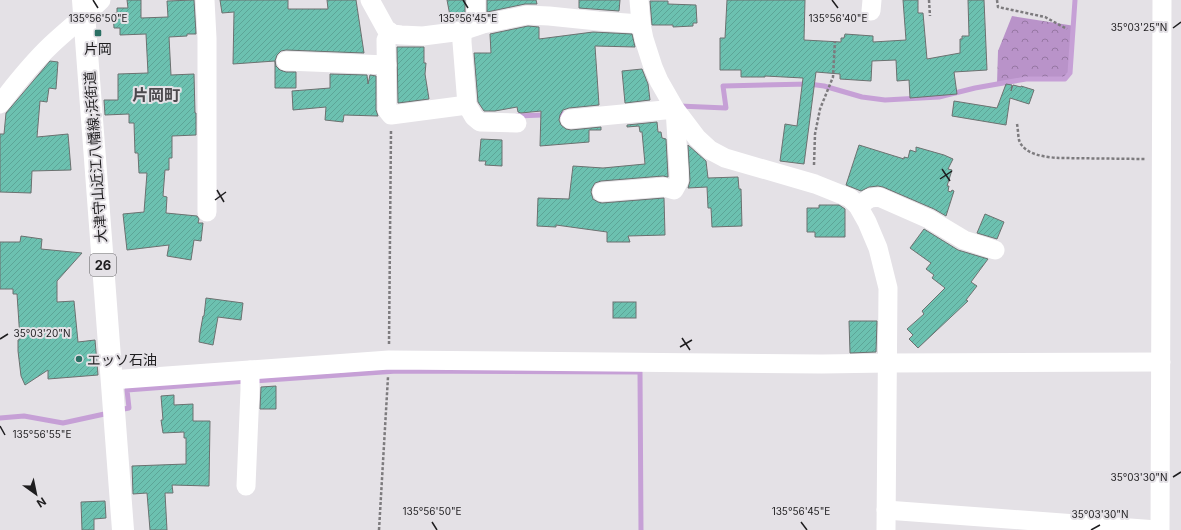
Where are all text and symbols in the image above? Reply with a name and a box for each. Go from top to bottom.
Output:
text: 135°56'50"E [68,12,128,24]
text: 135°56'45"E [439,12,497,24]
text: 135°56'40"E [809,12,867,24]
text: 35°03'25"N [1111,21,1167,33]
marker: 片岡 [93,28,103,38]
place label: 片岡 [84,40,112,57]
street label: 大津守山近江八幡線;浜街道 [81,70,109,244]
district label: 片岡町 [132,85,180,105]
road number: 26 [90,254,116,276]
text: 35°03'20"N [14,327,70,339]
place label: エッソ石油 [87,351,157,368]
marker: エッソ石油 [74,354,84,364]
text: 135°56'55"E [13,428,71,440]
text: 35°03'30"N [1111,471,1167,483]
north arrow [16,474,56,514]
text: N [34,494,49,511]
text: 135°56'50"E [402,505,462,517]
text: 135°56'45"E [772,505,830,517]
text: 35°03'30"N [1072,508,1128,520]

